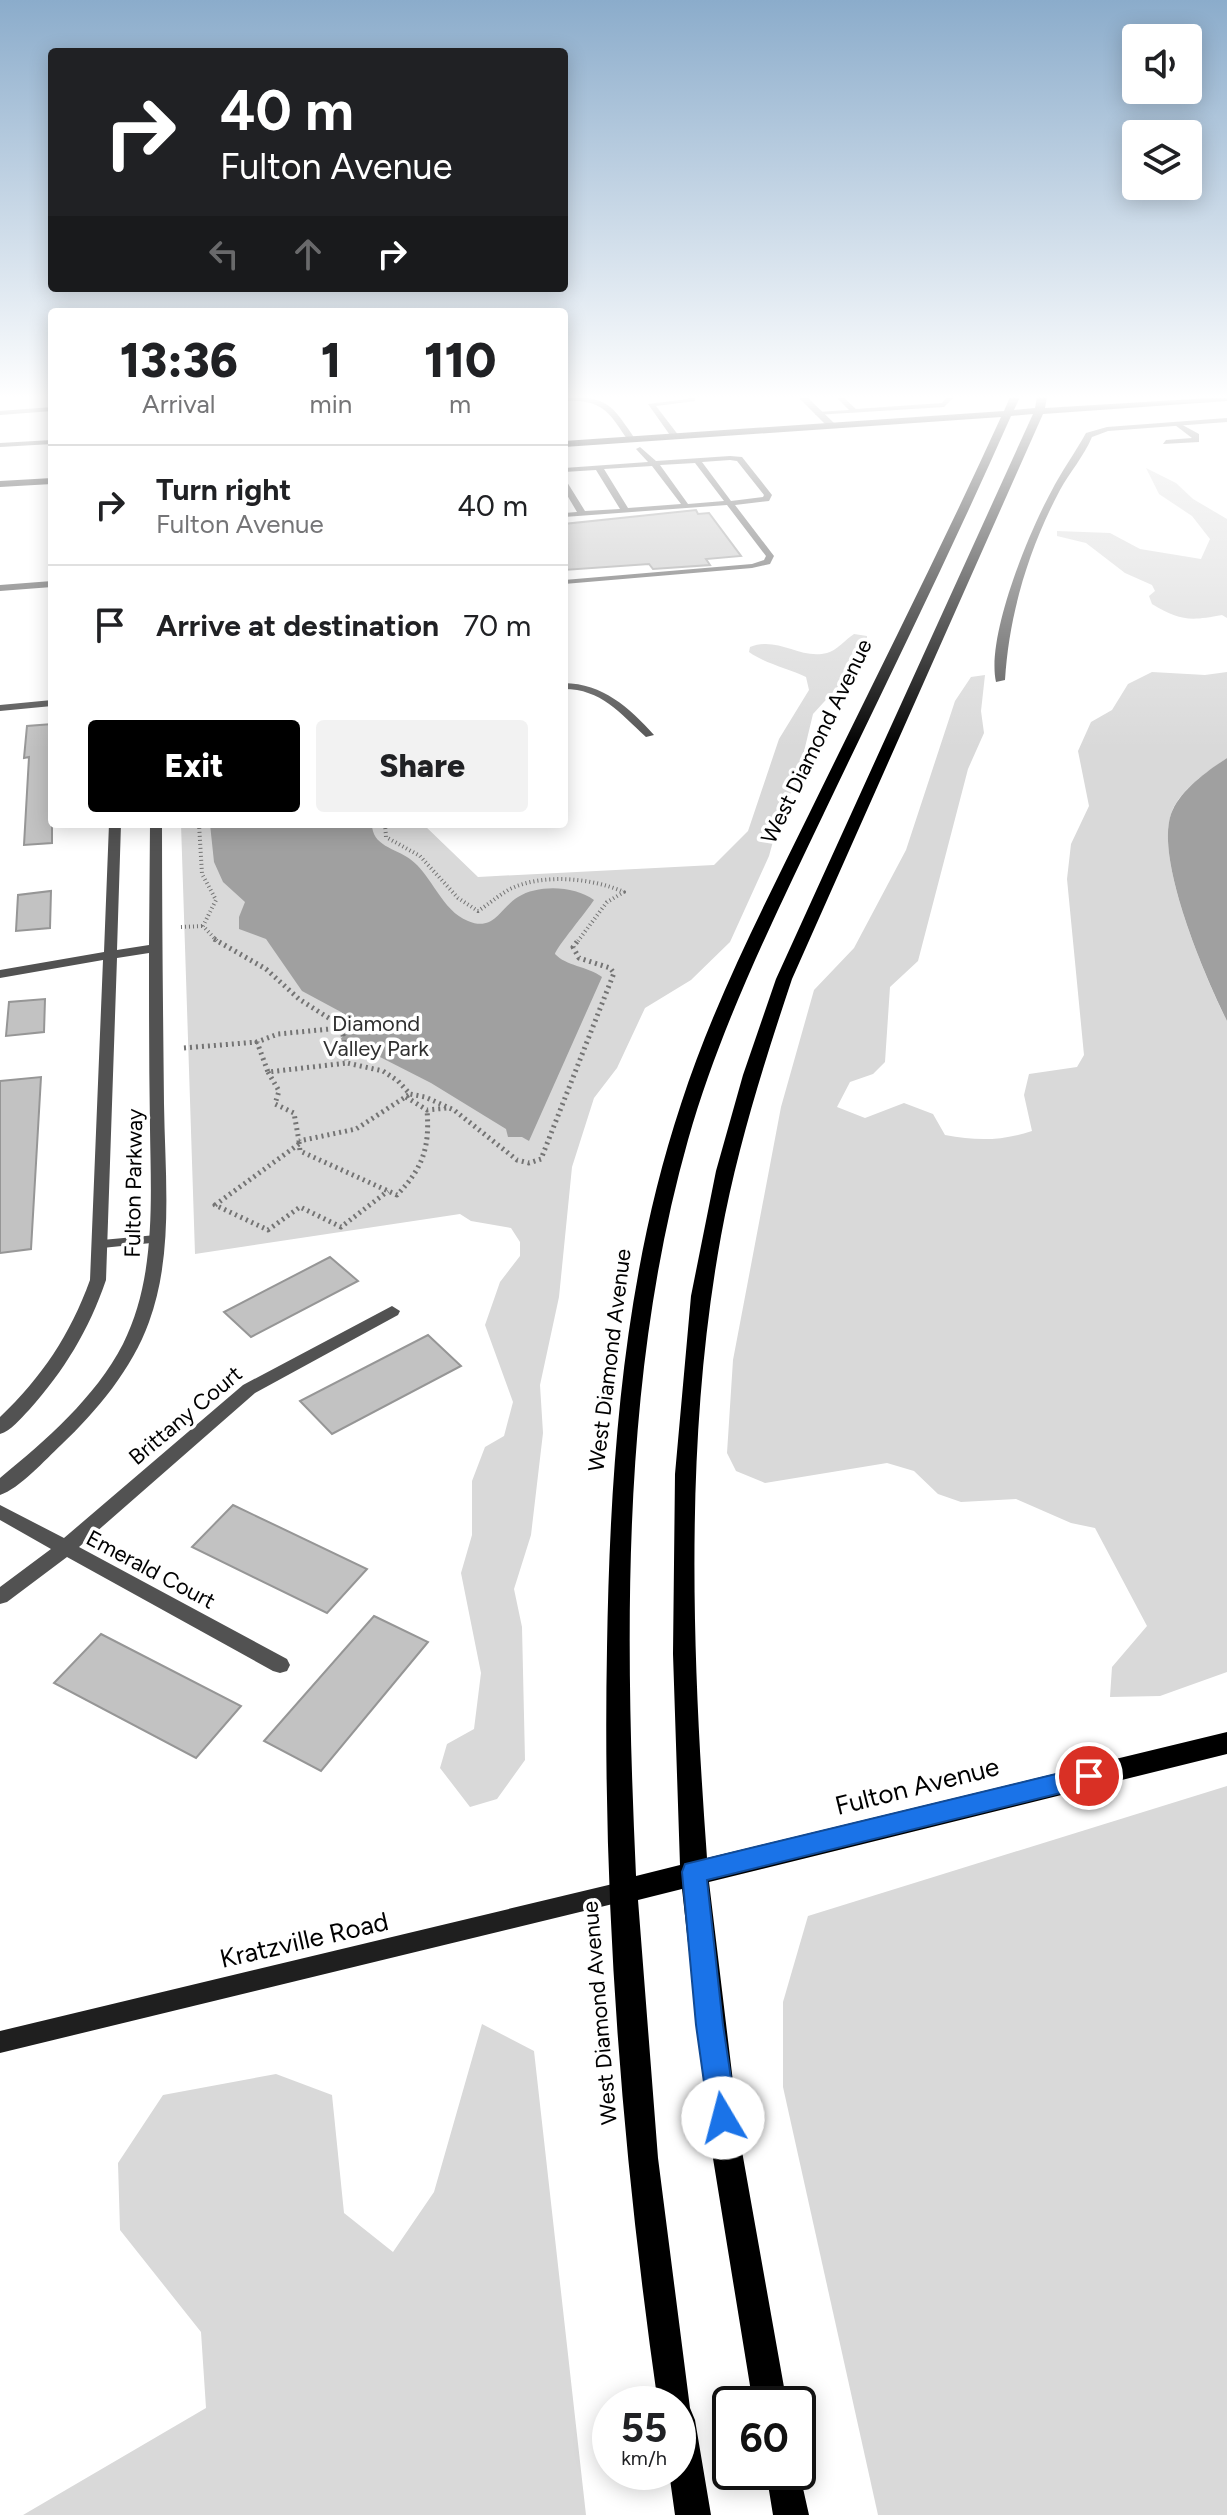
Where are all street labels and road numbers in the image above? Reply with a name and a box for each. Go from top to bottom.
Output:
street label: West Diamond Avenue [755,635,878,848]
street label: Fulton Parkway [119,1108,148,1258]
street label: West Diamond Avenue [582,1247,637,1473]
street label: Brittany Court [123,1360,247,1471]
street label: Emerald Court [82,1524,220,1615]
street label: Fulton Avenue [832,1750,1002,1822]
street label: West Diamond Avenue [576,1900,623,2126]
street label: Kratzville Road [217,1905,391,1975]

